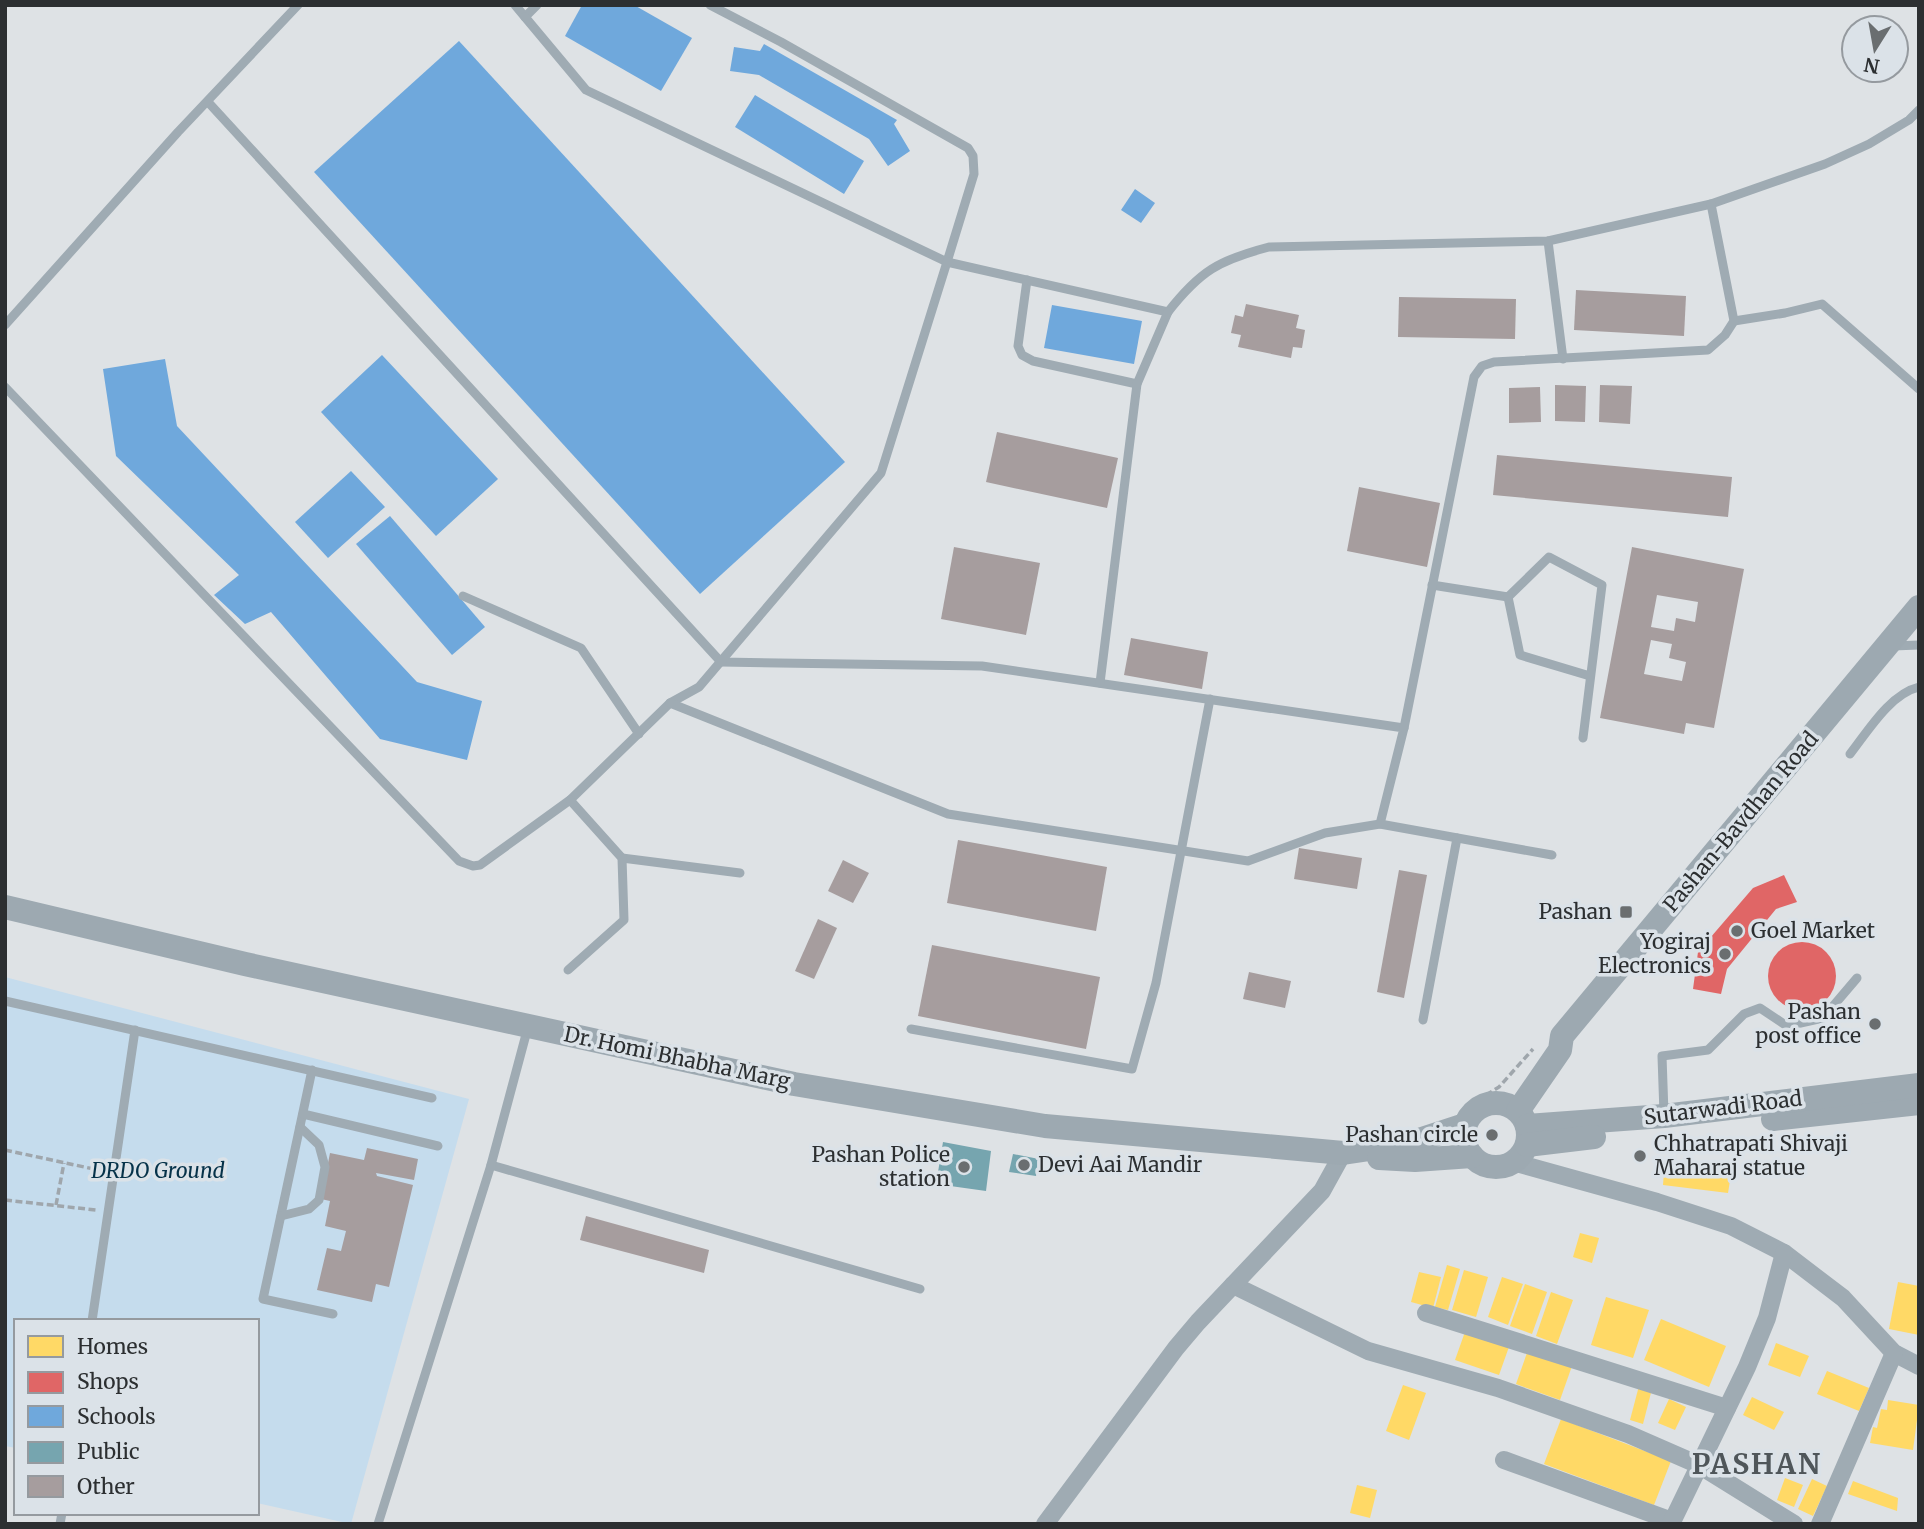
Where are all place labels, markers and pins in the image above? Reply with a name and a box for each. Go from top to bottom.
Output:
place label: Pashan [1538,898,1612,925]
marker: Pashan [1618,904,1634,920]
place label: Goel Market [1751,917,1875,944]
marker: Goel Market [1729,923,1745,939]
place label: Yogiraj Electronics [1598,928,1711,979]
marker: Yogiraj Electronics [1717,946,1733,962]
place label: Pashan post office [1755,998,1861,1049]
marker: Pashan post office [1867,1016,1883,1032]
place label: Pashan circle [1345,1121,1478,1148]
marker: Pashan circle [1484,1127,1500,1143]
place label: Chhatrapati Shivaji Maharaj statue [1654,1130,1848,1181]
place label: Pashan Police station [812,1141,950,1192]
marker: Chhatrapati Shivaji Maharaj statue [1632,1148,1648,1164]
place label: Devi Aai Mandir [1038,1151,1202,1178]
marker: Devi Aai Mandir [1016,1157,1032,1173]
marker: Pashan Police station [956,1159,972,1175]

